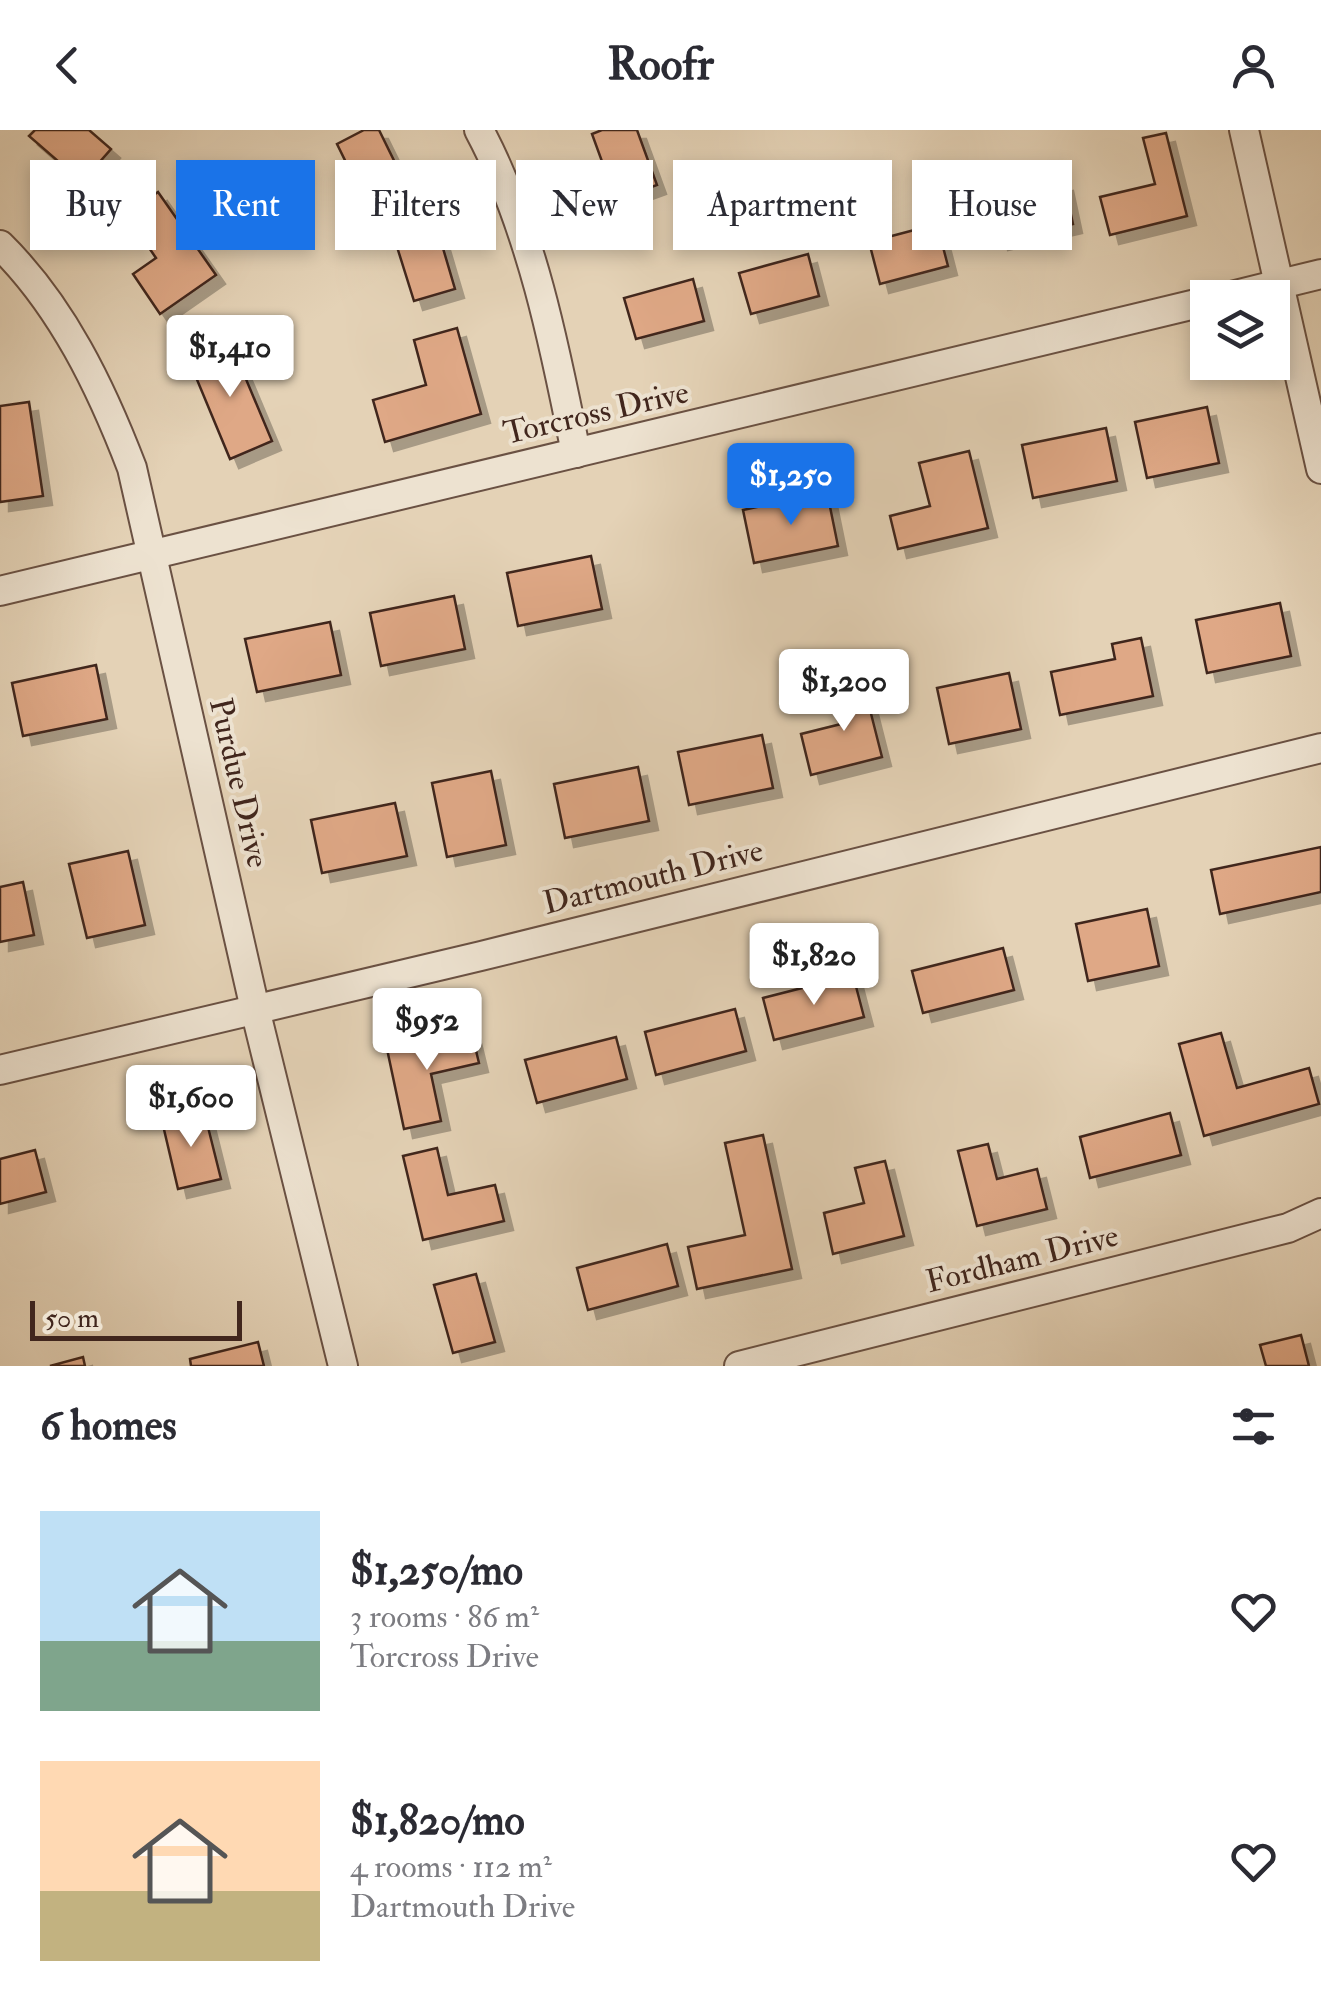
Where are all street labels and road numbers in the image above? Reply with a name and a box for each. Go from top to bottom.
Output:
street label: Torcross Drive [499,372,693,454]
street label: Purdue Drive [200,694,278,872]
street label: Dartmouth Drive [539,830,767,924]
street label: Fordham Drive [922,1216,1122,1302]

